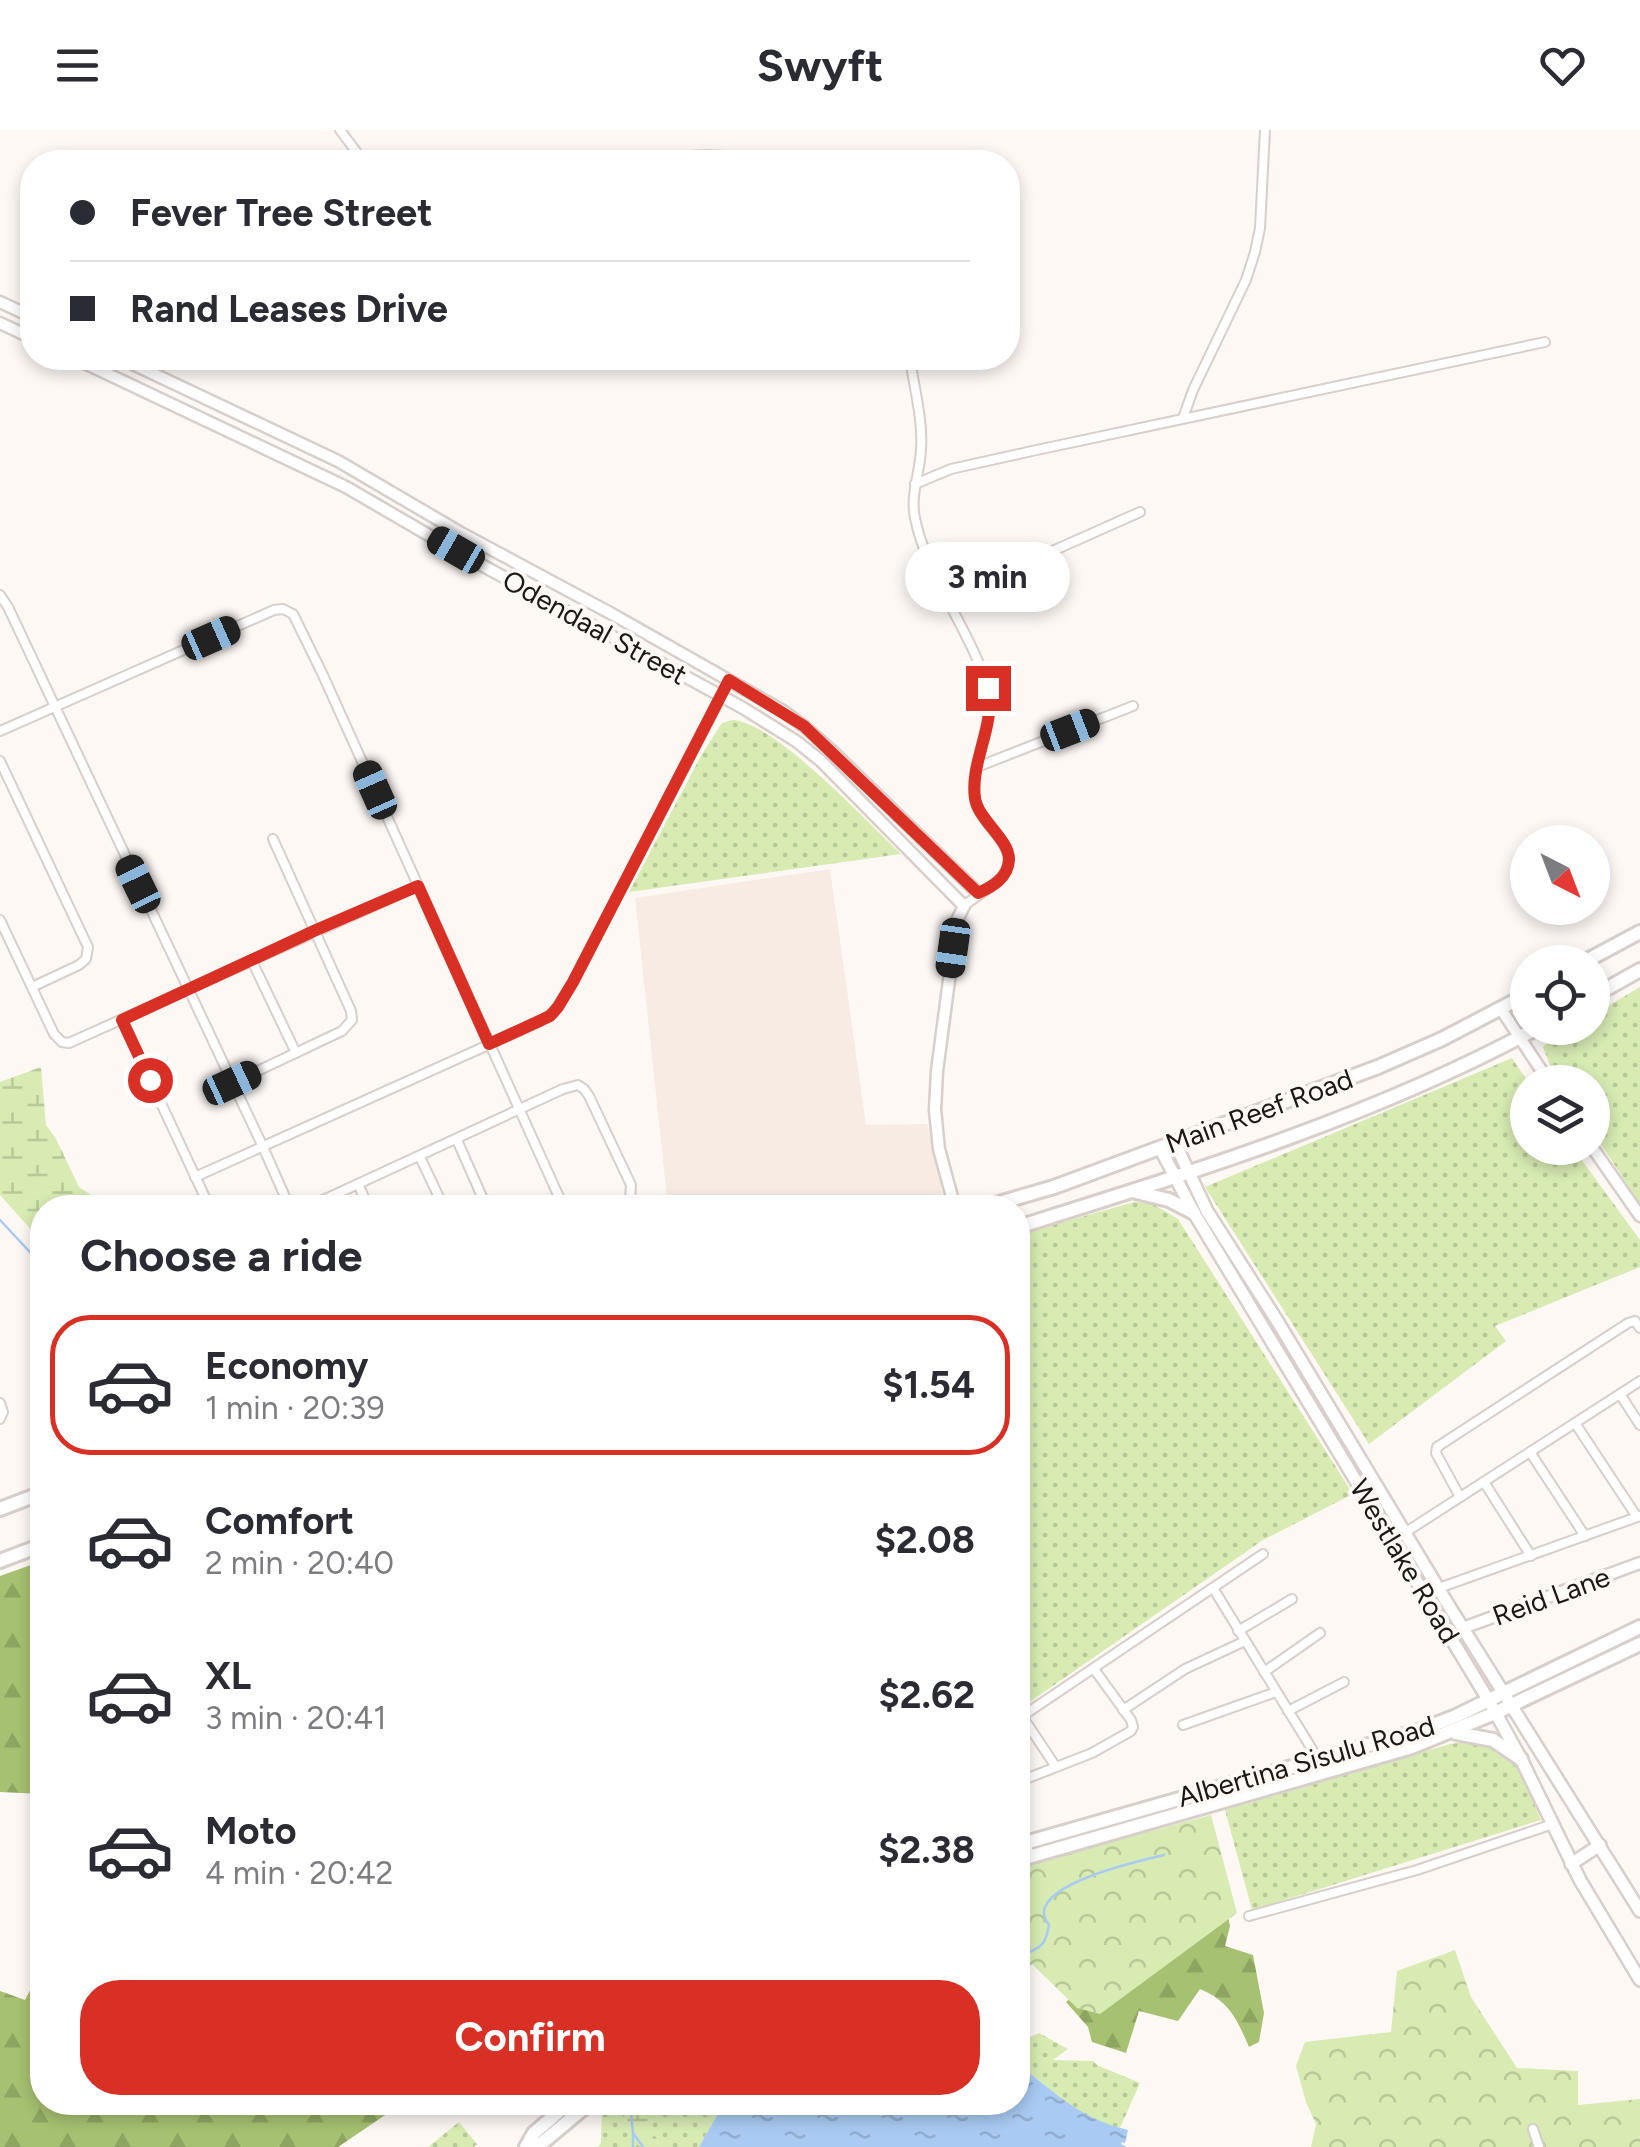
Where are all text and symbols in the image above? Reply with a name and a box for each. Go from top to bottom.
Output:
icon: menu [50,38,105,93]
text: Swyft [757,38,883,92]
icon: heart [1535,38,1590,93]
text: Fever Tree Street [130,190,432,236]
text: Rand Leases Drive [130,286,448,332]
car [423,522,489,578]
callout: 3 min [906,543,1070,613]
text: 3 min [948,558,1027,596]
street label: Odendaal Street [497,562,693,692]
car [177,612,245,664]
route end [966,666,1011,711]
car [1037,705,1103,755]
car [349,756,401,824]
north arrow [1510,825,1610,925]
map controls [1510,825,1610,1165]
car [111,850,165,918]
car [934,916,972,980]
button: locate [1510,945,1610,1045]
car [198,1057,266,1109]
route start [128,1058,173,1103]
street label: Main Reef Road [1161,1061,1357,1161]
button: layers [1510,1065,1610,1165]
text: Choose a ride [80,1228,362,1282]
icon: car [85,1340,175,1430]
text: Economy [205,1343,368,1389]
text: $1.54 [882,1362,975,1408]
text: 1 min · 20:39 [205,1389,385,1427]
street label: Westlake Road [1343,1473,1467,1649]
icon: car [85,1495,175,1585]
text: Comfort [205,1498,354,1544]
text: $2.08 [875,1517,975,1563]
text: 2 min · 20:40 [205,1544,394,1582]
street label: Reid Lane [1488,1559,1614,1633]
icon: car [85,1650,175,1740]
text: XL [205,1653,251,1699]
text: $2.62 [878,1672,975,1718]
text: 3 min · 20:41 [205,1699,386,1737]
street label: Albertina Sisulu Road [1174,1708,1438,1814]
icon: car [85,1805,175,1895]
text: Moto [205,1808,297,1854]
text: $2.38 [878,1827,975,1873]
text: 4 min · 20:42 [205,1854,393,1892]
button: Confirm [80,1980,980,2095]

